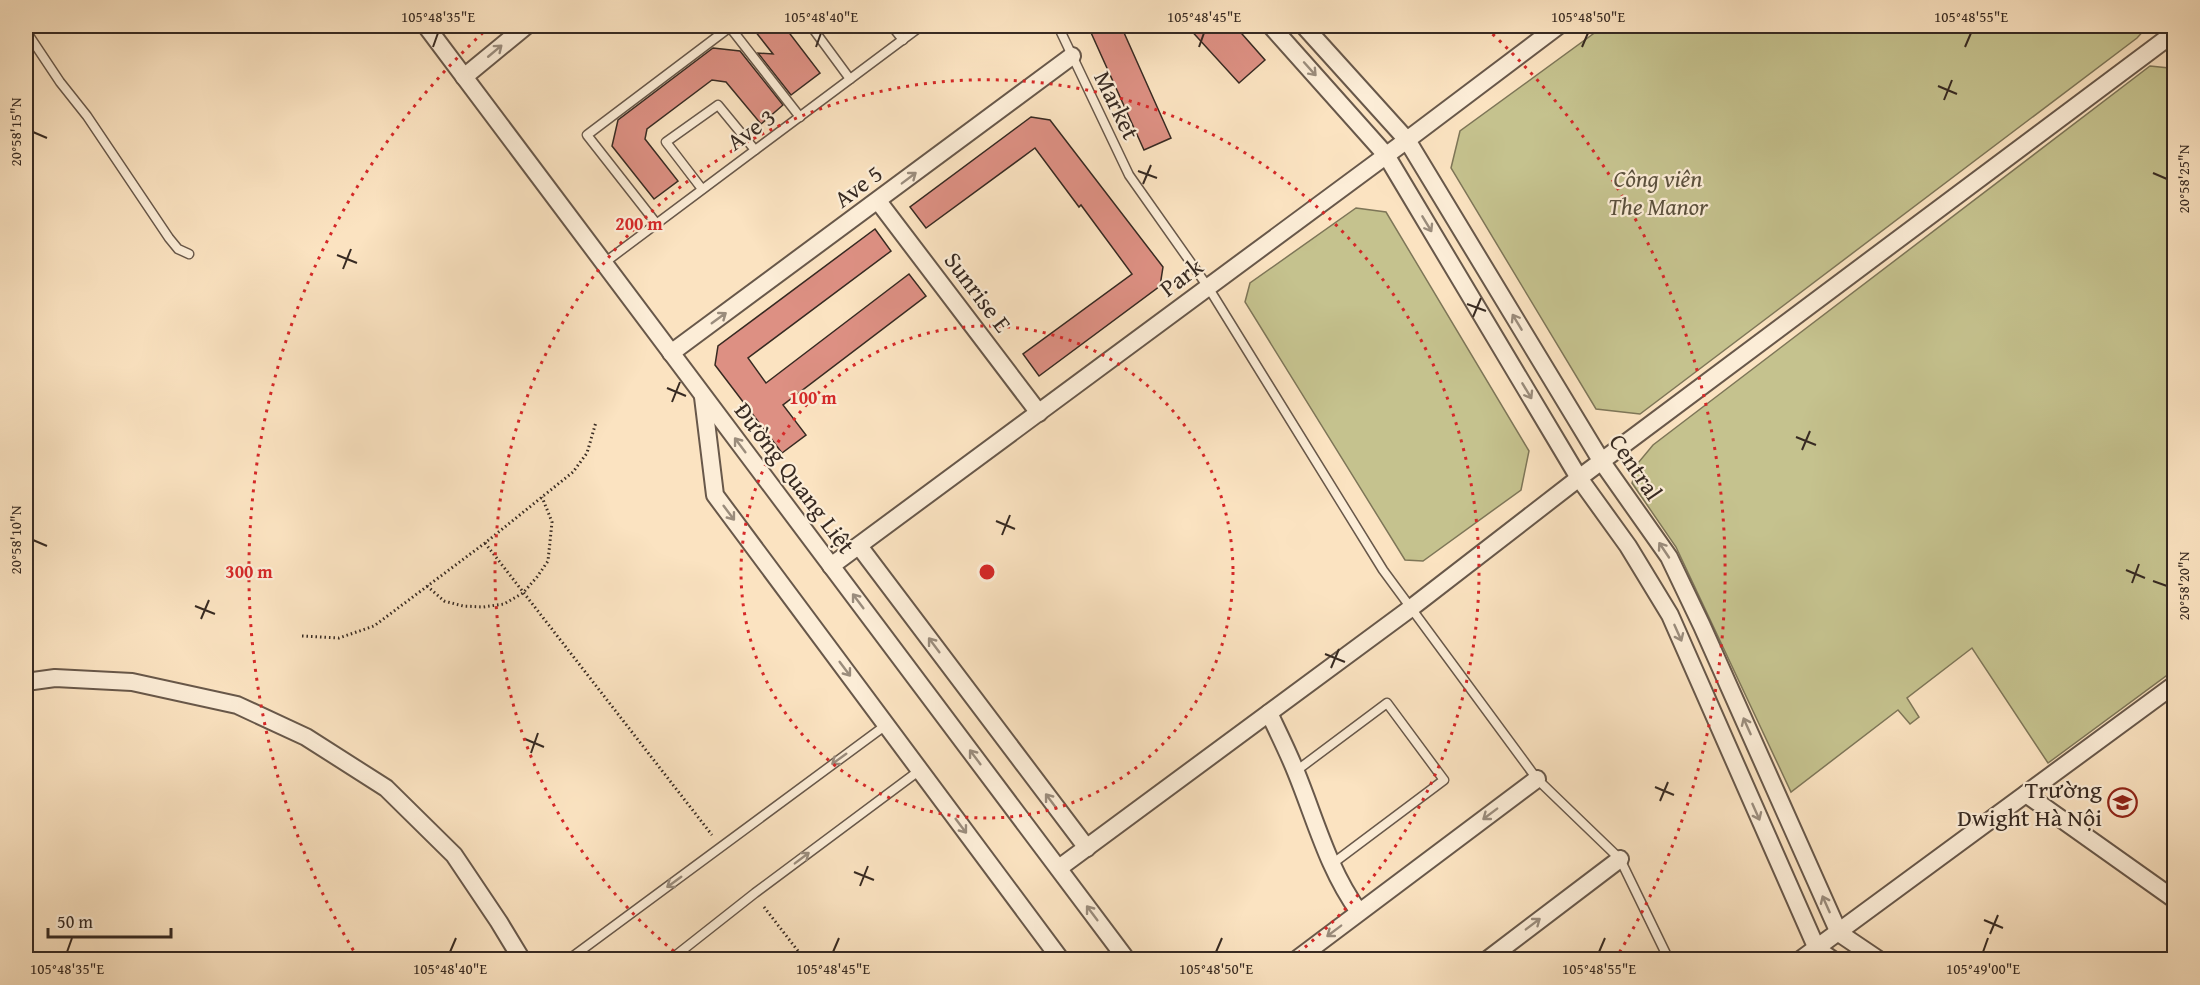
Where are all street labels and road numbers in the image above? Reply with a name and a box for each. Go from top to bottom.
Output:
street label: Market [1085,65,1149,146]
street label: Ave 3 [719,99,783,159]
street label: Ave 5 [826,156,890,216]
street label: Sunrise E [936,244,1020,340]
street label: Park [1152,249,1211,305]
street label: Đường Quang Liệt [726,395,864,561]
street label: Central [1601,427,1671,508]

